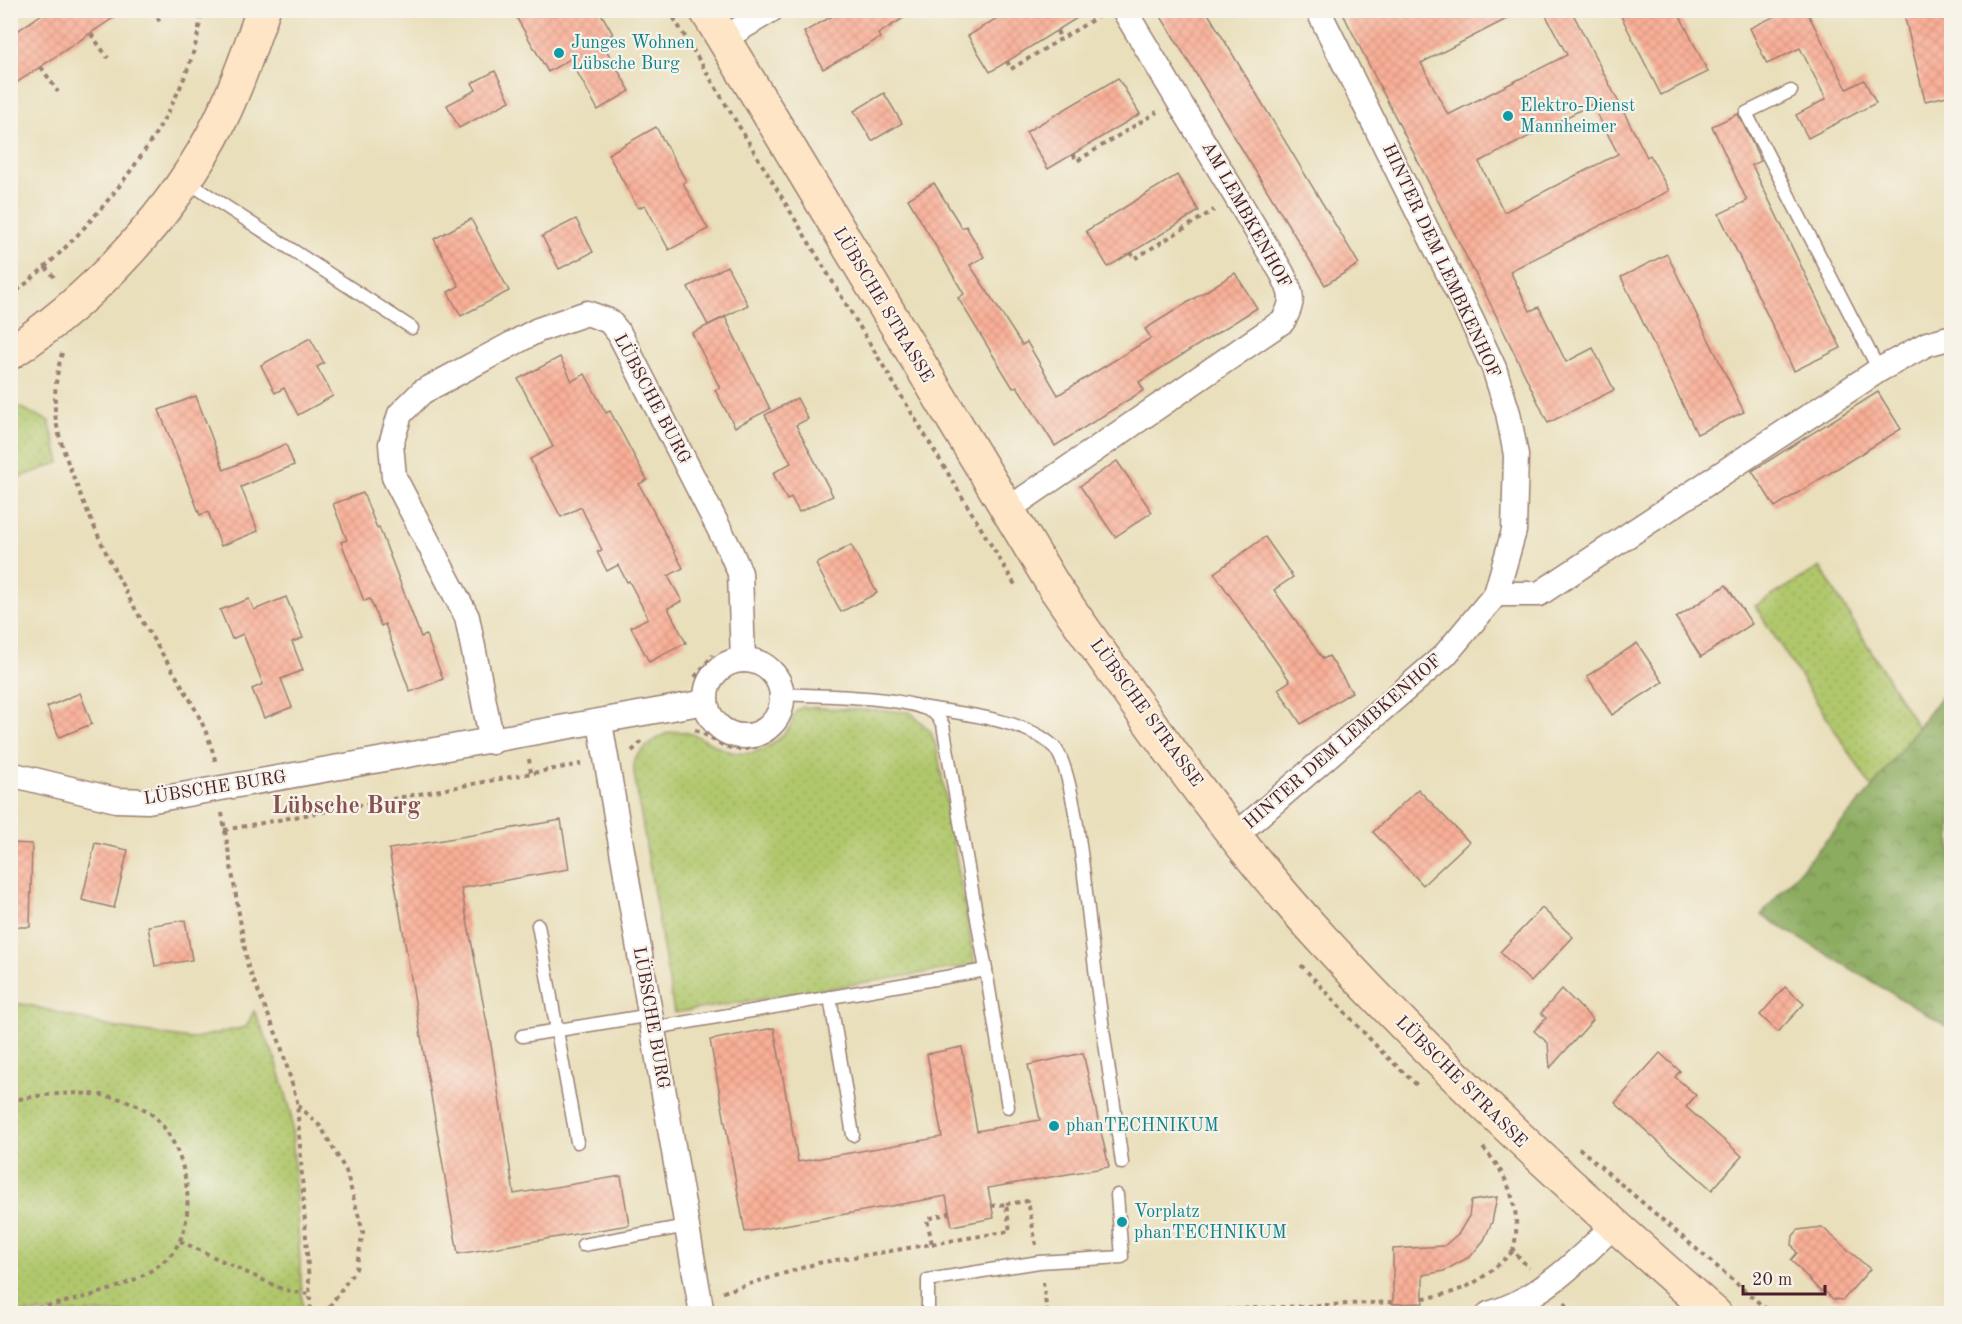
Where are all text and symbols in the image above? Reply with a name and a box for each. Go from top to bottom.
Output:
place label: Junges Wohnen Lübsche Burg [571,34,695,73]
marker: Junges Wohnen Lübsche Burg [552,46,566,60]
place label: Elektro-Dienst Mannheimer [1520,97,1635,136]
marker: Elektro-Dienst Mannheimer [1501,109,1515,123]
street label: AM LEMBKENHOF [1198,139,1294,291]
street label: HINTER DEM LEMBKENHOF [1379,141,1503,381]
street label: LÜBSCHE STRASSE [830,222,940,386]
street label: LÜBSCHE BURG [610,329,697,467]
street label: LÜBSCHE STRASSE [1086,633,1209,790]
street label: HINTER DEM LEMBKENHOF [1241,651,1445,833]
street label: LÜBSCHE BURG [142,764,288,808]
district label: Lübsche Burg [272,795,421,819]
street label: LÜBSCHE BURG [630,945,676,1091]
street label: LÜBSCHE STRASSE [1392,1010,1533,1151]
place label: phanTECHNIKUM [1066,1117,1219,1135]
marker: phanTECHNIKUM [1047,1119,1061,1133]
place label: Vorplatz phanTECHNIKUM [1134,1203,1287,1242]
marker: Vorplatz phanTECHNIKUM [1115,1215,1129,1229]
scale bar [1743,1258,1826,1296]
text: 20 m [1752,1271,1792,1289]

